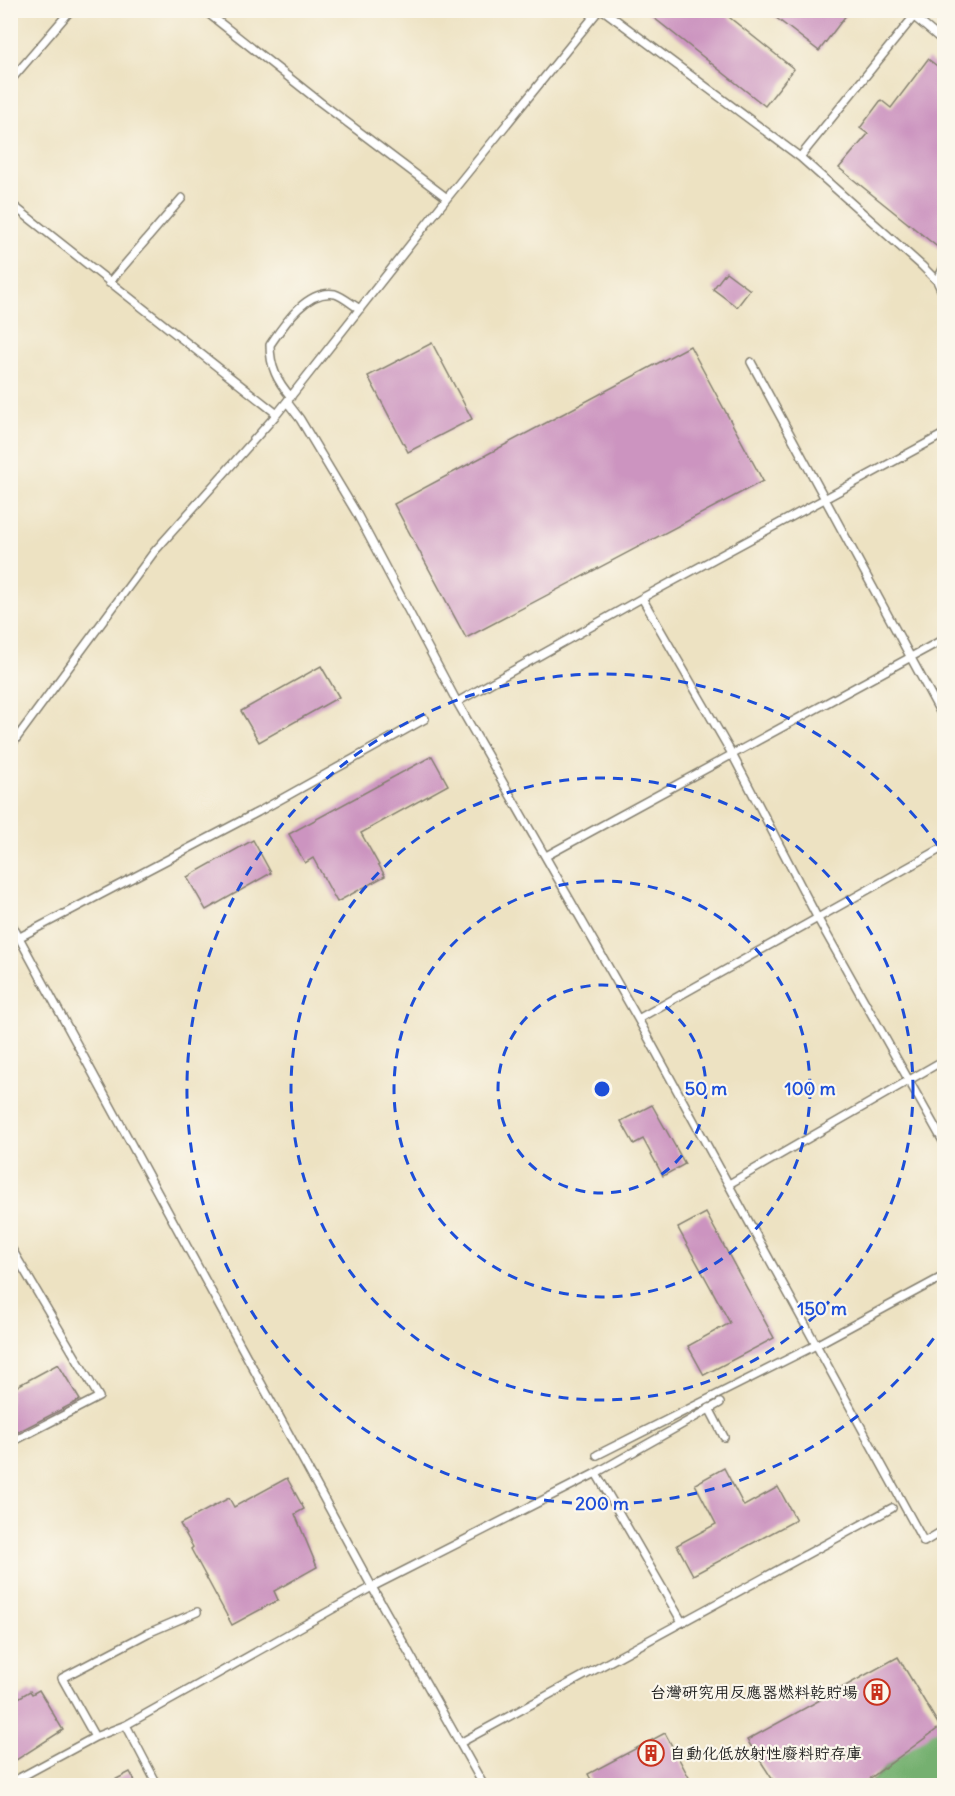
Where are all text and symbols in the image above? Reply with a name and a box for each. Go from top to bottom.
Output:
text: 50 m [685,1077,727,1100]
text: 100 m [785,1077,836,1100]
centre of rings [592,1079,612,1099]
text: 150 m [797,1297,847,1320]
text: 200 m [575,1492,629,1515]
building icon: 台灣研究用反應器燃料乾貯場 [862,1677,892,1707]
place label: 台灣研究用反應器燃料乾貯場 [650,1682,858,1702]
building icon: 自動化低放射性廢料貯存庫 [636,1738,666,1768]
place label: 自動化低放射性廢料貯存庫 [670,1743,862,1763]

